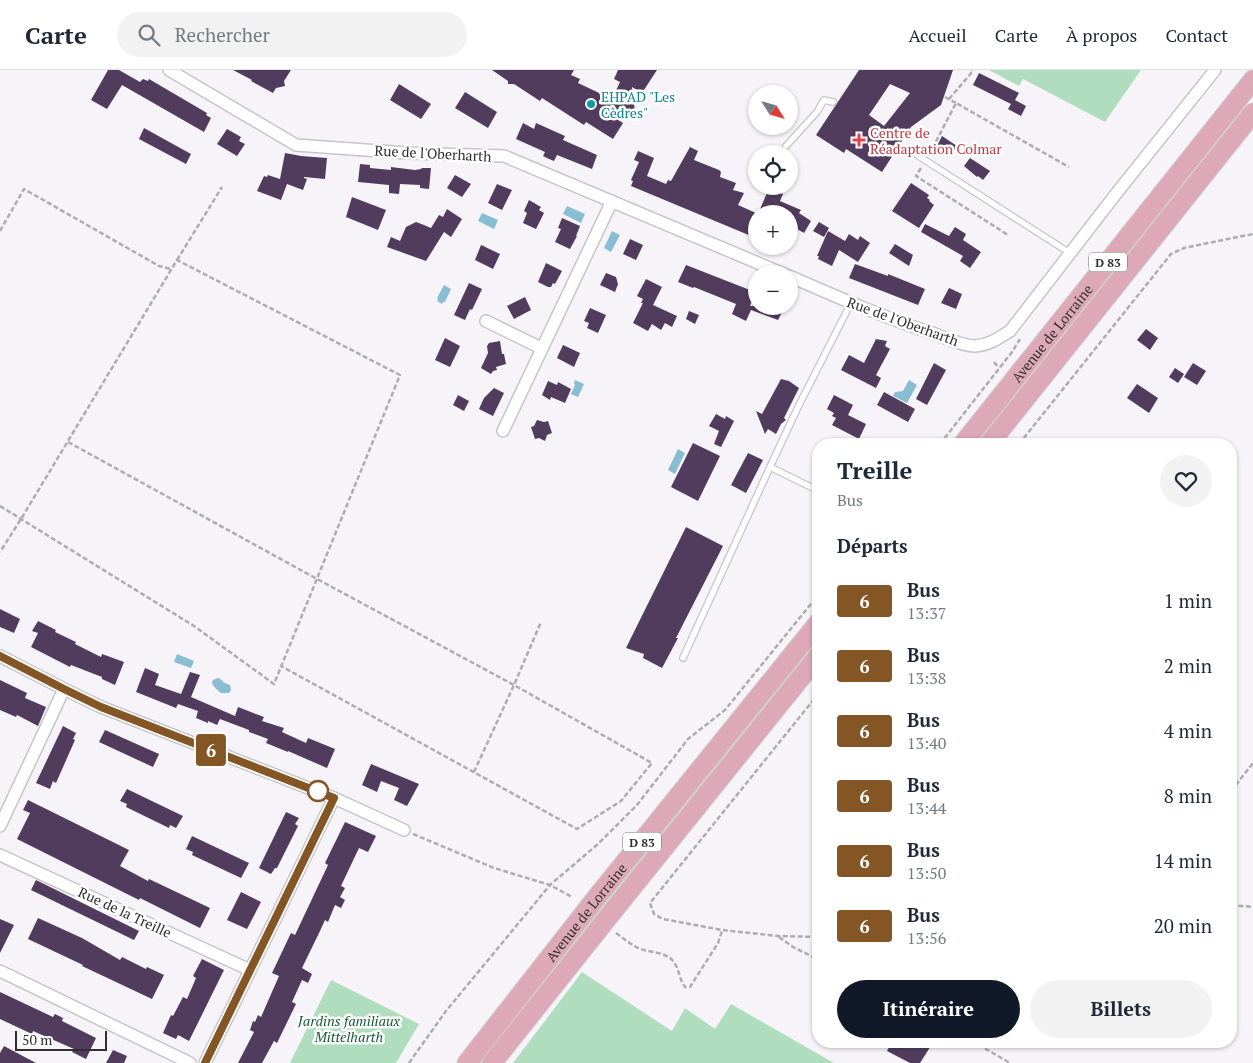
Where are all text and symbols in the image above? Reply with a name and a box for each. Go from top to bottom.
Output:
search box [117,12,467,57]
text: Carte [25,19,87,51]
icon: search [135,21,163,49]
text: Rechercher [175,22,270,47]
text: Accueil [908,23,967,47]
text: Carte [995,23,1038,47]
text: À propos [1066,23,1137,47]
text: Contact [1165,23,1228,47]
north arrow [748,85,798,135]
map controls [748,85,798,315]
place label: EHPAD "Les Cèdres" [601,87,675,122]
marker: EHPAD "Les Cèdres" [585,98,597,110]
place label: Centre de Réadaptation Colmar [870,123,1002,158]
marker: Centre de Réadaptation Colmar [852,133,866,147]
street label: Rue de l'Oberharth [374,140,492,166]
button: locate [748,145,798,195]
button: + [748,205,798,255]
road number: D 83 [1089,252,1127,272]
button: − [748,265,798,315]
street label: Avenue de Lorraine [1007,280,1096,386]
street label: Rue de l'Oberharth [845,292,961,350]
text: Treille [837,454,912,486]
button: heart [1160,455,1212,507]
text: Bus [837,489,863,511]
text: Départs [837,533,908,558]
text: Bus [907,577,940,602]
text: 1 min [1164,588,1212,613]
text: 6 [859,589,870,613]
text: 13:37 [907,602,946,624]
text: Bus [907,642,940,667]
text: 2 min [1164,653,1212,678]
text: 6 [859,654,870,678]
text: 13:38 [907,667,946,689]
text: Bus [907,707,940,732]
text: 4 min [1164,718,1212,743]
text: 6 [859,719,870,743]
text: 13:40 [907,732,946,754]
line badge: 6 [195,734,227,766]
text: 6 [206,738,216,762]
text: Bus [907,772,940,797]
unlabelled marker [307,780,329,802]
text: 8 min [1164,783,1212,808]
text: 6 [859,784,870,808]
text: 13:44 [907,797,946,819]
road number: D 83 [623,832,661,852]
text: Bus [907,837,940,862]
text: 14 min [1154,848,1212,873]
text: 6 [859,849,870,873]
street label: Avenue de Lorraine [541,859,630,965]
text: 13:50 [907,862,946,884]
street label: Rue de la Treille [75,882,175,942]
text: Bus [907,902,940,927]
text: 20 min [1154,913,1212,938]
text: 6 [859,914,870,938]
text: 13:56 [907,927,946,949]
button: Itinéraire [837,980,1020,1038]
button: Billets [1030,980,1212,1038]
park label: Jardins familiaux Mittelharth [297,1011,401,1046]
scale bar [15,1028,108,1051]
text: 50 m [22,1030,52,1049]

